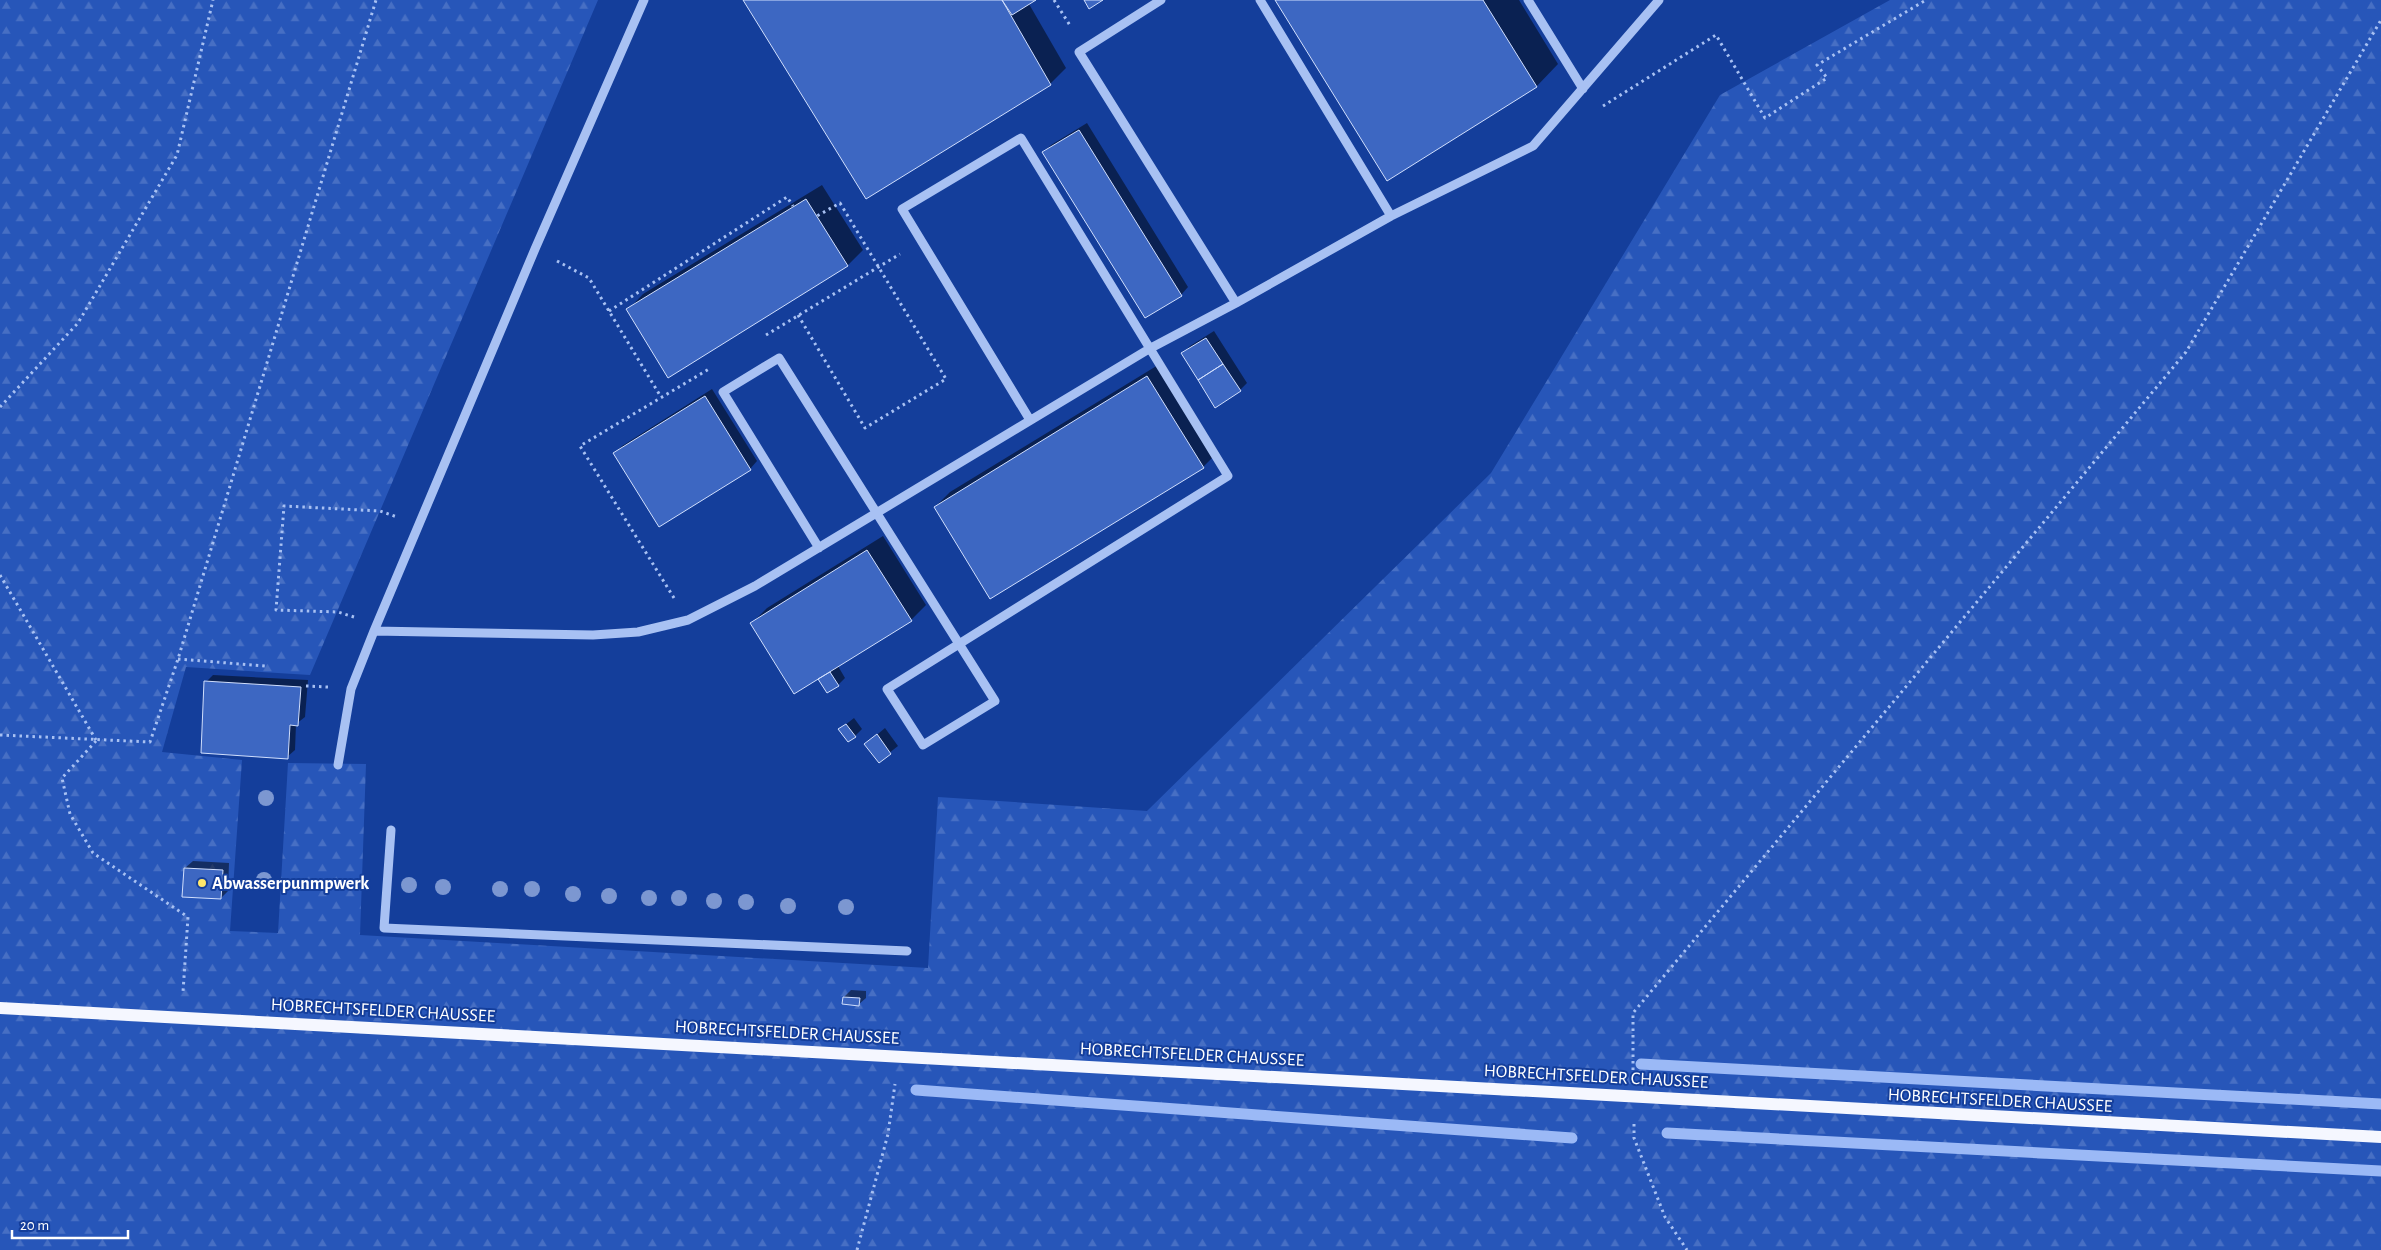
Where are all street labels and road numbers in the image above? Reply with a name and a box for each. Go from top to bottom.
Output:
street label: HOBRECHTSFELDER CHAUSSEE [270,996,496,1026]
street label: HOBRECHTSFELDER CHAUSSEE [674,1018,900,1048]
street label: HOBRECHTSFELDER CHAUSSEE [1079,1040,1305,1070]
street label: HOBRECHTSFELDER CHAUSSEE [1483,1062,1709,1092]
street label: HOBRECHTSFELDER CHAUSSEE [1887,1086,2113,1116]

